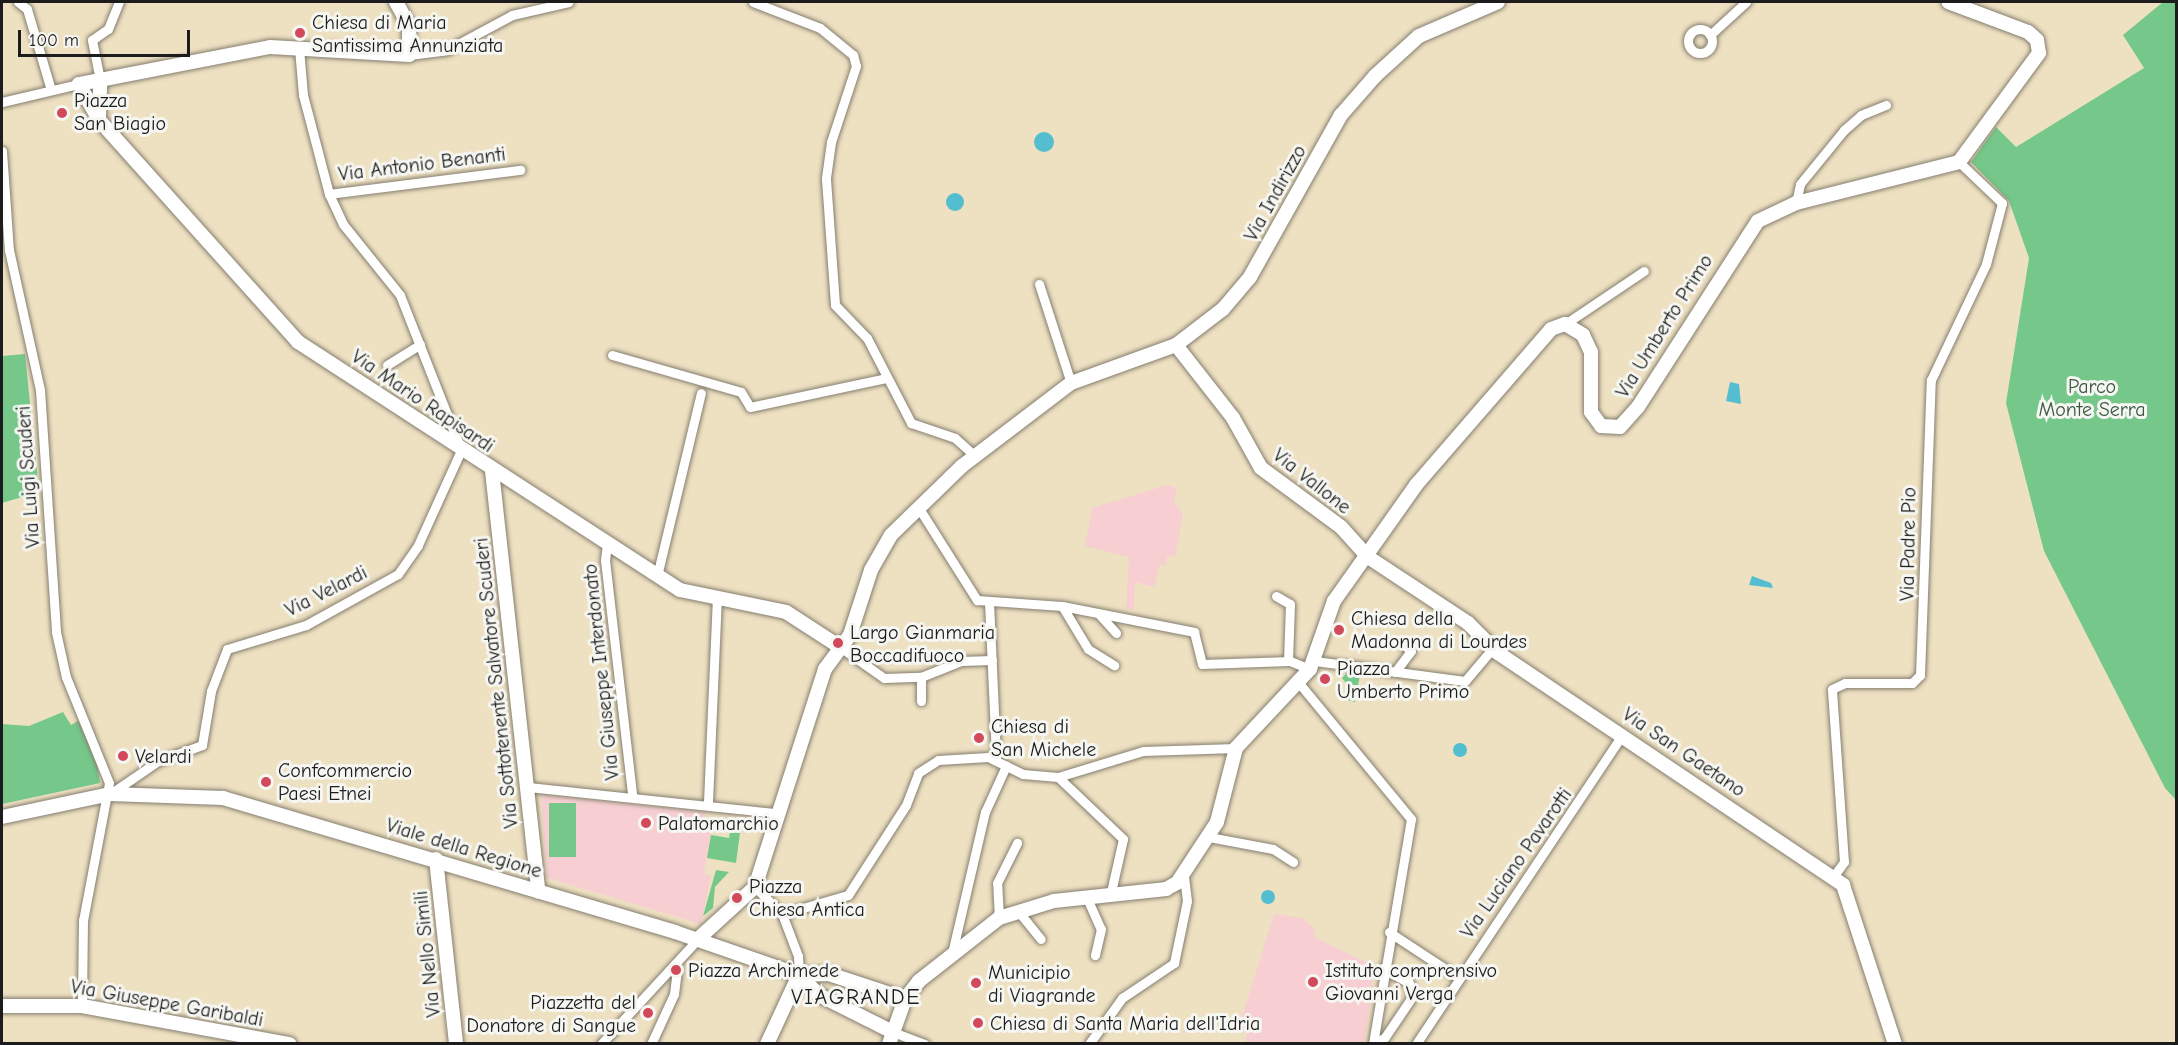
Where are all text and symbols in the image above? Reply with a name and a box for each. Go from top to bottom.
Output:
place label: Chiesa di Maria Santissima Annunziata [312,10,503,57]
scale bar [21,18,194,56]
marker: Chiesa di Maria Santissima Annunziata [293,26,307,40]
text: 100 m [29,30,79,51]
place label: Piazza San Biagio [74,89,166,136]
marker: Piazza San Biagio [55,106,69,120]
street label: Via Indirizzo [1239,141,1311,245]
street label: Via Antonio Benanti [337,142,507,186]
street label: Via Umberto Primo [1610,250,1718,402]
street label: Via Mario Rapisardi [347,344,499,458]
park label: Parco Monte Serra [2038,375,2146,422]
street label: Via Luigi Scuderi [11,405,45,549]
street label: Via Vallone [1268,443,1356,519]
street label: Via Padre Pio [1895,487,1921,601]
street label: Via Sottotenente Salvatore Scuderi [469,536,523,830]
street label: Via Velardi [281,560,371,622]
street label: Via Giuseppe Interdonato [578,563,624,781]
place label: Chiesa della Madonna di Lourdes [1351,606,1527,653]
place label: Largo Gianmaria Boccadifuoco [850,620,995,667]
marker: Chiesa della Madonna di Lourdes [1332,623,1346,637]
marker: Largo Gianmaria Boccadifuoco [831,636,845,650]
place label: Piazza Umberto Primo [1337,656,1469,703]
marker: Piazza Umberto Primo [1318,672,1332,686]
street label: Via San Gaetano [1618,702,1750,802]
place label: Chiesa di San Michele [991,714,1096,761]
marker: Chiesa di San Michele [972,731,986,745]
place label: Velardi [135,744,192,768]
marker: Velardi [116,749,130,763]
place label: Confcommercio Paesi Etnei [278,759,412,806]
marker: Confcommercio Paesi Etnei [259,775,273,789]
street label: Via Luciano Pavarotti [1455,783,1577,943]
place label: Palatomarchio [658,811,779,835]
street label: Viale della Regione [383,813,545,883]
marker: Palatomarchio [639,816,653,830]
place label: Piazza Chiesa Antica [749,874,865,921]
street label: Via Nello Simili [408,890,446,1018]
marker: Piazza Chiesa Antica [730,891,744,905]
place label: Piazza Archimede [688,958,839,982]
place label: Istituto comprensivo Giovanni Verga [1325,958,1497,1005]
place label: Municipio di Viagrande [988,960,1096,1007]
marker: Piazza Archimede [669,963,683,977]
street label: Via Giuseppe Garibaldi [69,974,265,1032]
marker: Istituto comprensivo Giovanni Verga [1306,975,1320,989]
marker: Municipio di Viagrande [969,976,983,990]
district label: VIAGRANDE [791,985,921,1011]
place label: Piazzetta del Donatore di Sangue [466,990,636,1037]
marker: Piazzetta del Donatore di Sangue [641,1006,655,1020]
place label: Chiesa di Santa Maria dell'Idria [990,1011,1260,1035]
marker: Chiesa di Santa Maria dell'Idria [971,1016,985,1030]

